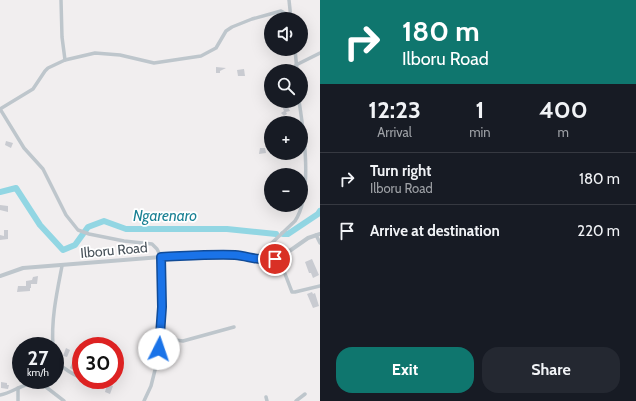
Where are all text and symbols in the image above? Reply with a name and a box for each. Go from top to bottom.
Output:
map controls [264,12,308,212]
button: sound [264,12,308,56]
text: 180 m [402,14,480,48]
icon: right [336,16,388,68]
text: Ilboru Road [402,48,489,70]
button: search [264,64,308,108]
text: 12:23 [368,95,421,124]
text: 1 [475,95,484,124]
text: 400 [539,95,588,124]
button: + [264,116,308,160]
text: Arrival [377,124,412,140]
text: min [469,124,491,140]
text: m [558,124,569,140]
text: Turn right [370,162,431,180]
button: − [264,168,308,212]
icon: right [336,168,358,190]
text: 180 m [579,170,620,188]
text: Ilboru Road [370,180,433,196]
water label: Ngarenaro [133,207,197,225]
icon: arrive [336,220,358,242]
text: Arrive at destination [370,222,500,240]
text: 220 m [577,222,620,240]
street label: Ilboru Road [80,238,148,262]
pin [258,242,292,276]
icon: arrive [264,248,286,270]
position arrow [138,328,180,370]
speed limit sign: 30 [72,337,124,389]
text: 27 [28,346,48,370]
button: Exit [336,347,474,393]
button: Share [482,347,620,393]
text: km/h [27,366,49,379]

